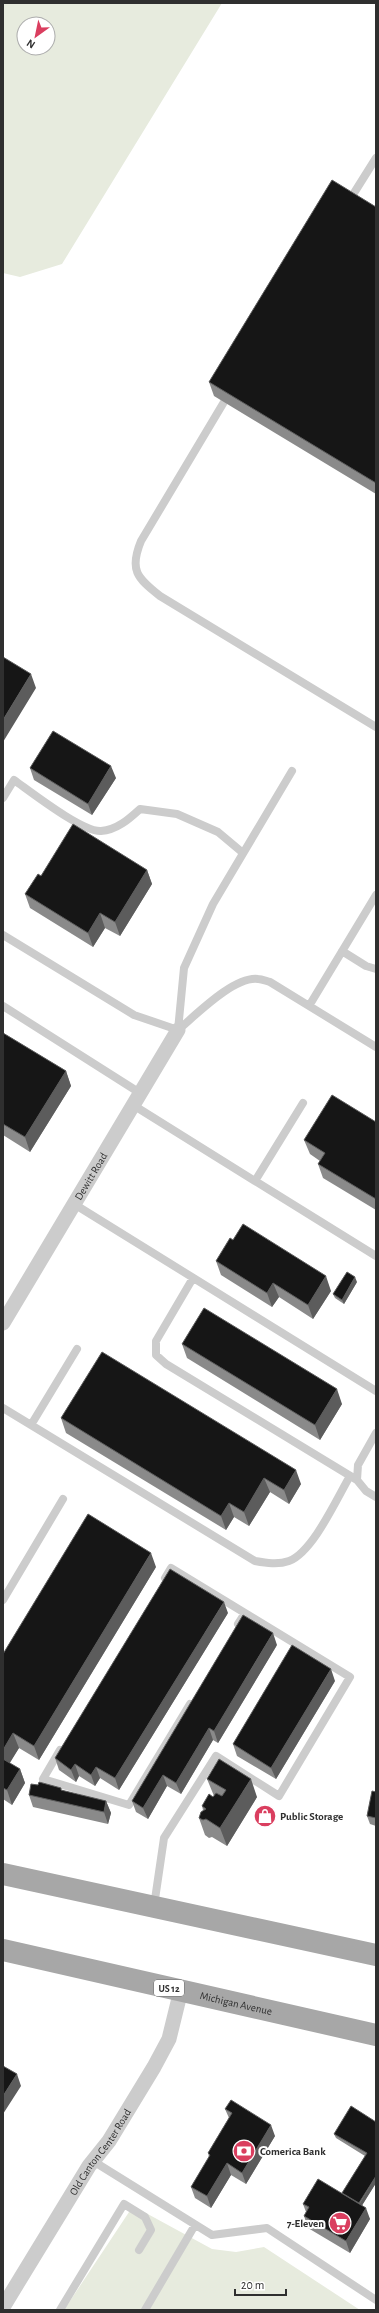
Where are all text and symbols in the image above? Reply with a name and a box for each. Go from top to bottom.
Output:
north arrow [16,16,56,56]
text: N [25,37,37,51]
street label: Dewitt Road [73,1151,110,1202]
shop icon: Public Storage [252,1803,278,1829]
place label: Public Storage [280,1811,343,1822]
road number: US 12 [154,1980,184,1996]
street label: Michigan Avenue [199,1990,273,2017]
street label: Old Canton Center Road [68,2107,133,2197]
bank icon: Comerica Bank [231,2138,257,2164]
place label: Comerica Bank [260,2146,326,2157]
supermarket icon: 7-Eleven [327,2210,353,2236]
place label: 7-Eleven [287,2218,324,2229]
scale bar [235,2271,286,2297]
text: 20 m [241,2279,264,2291]

